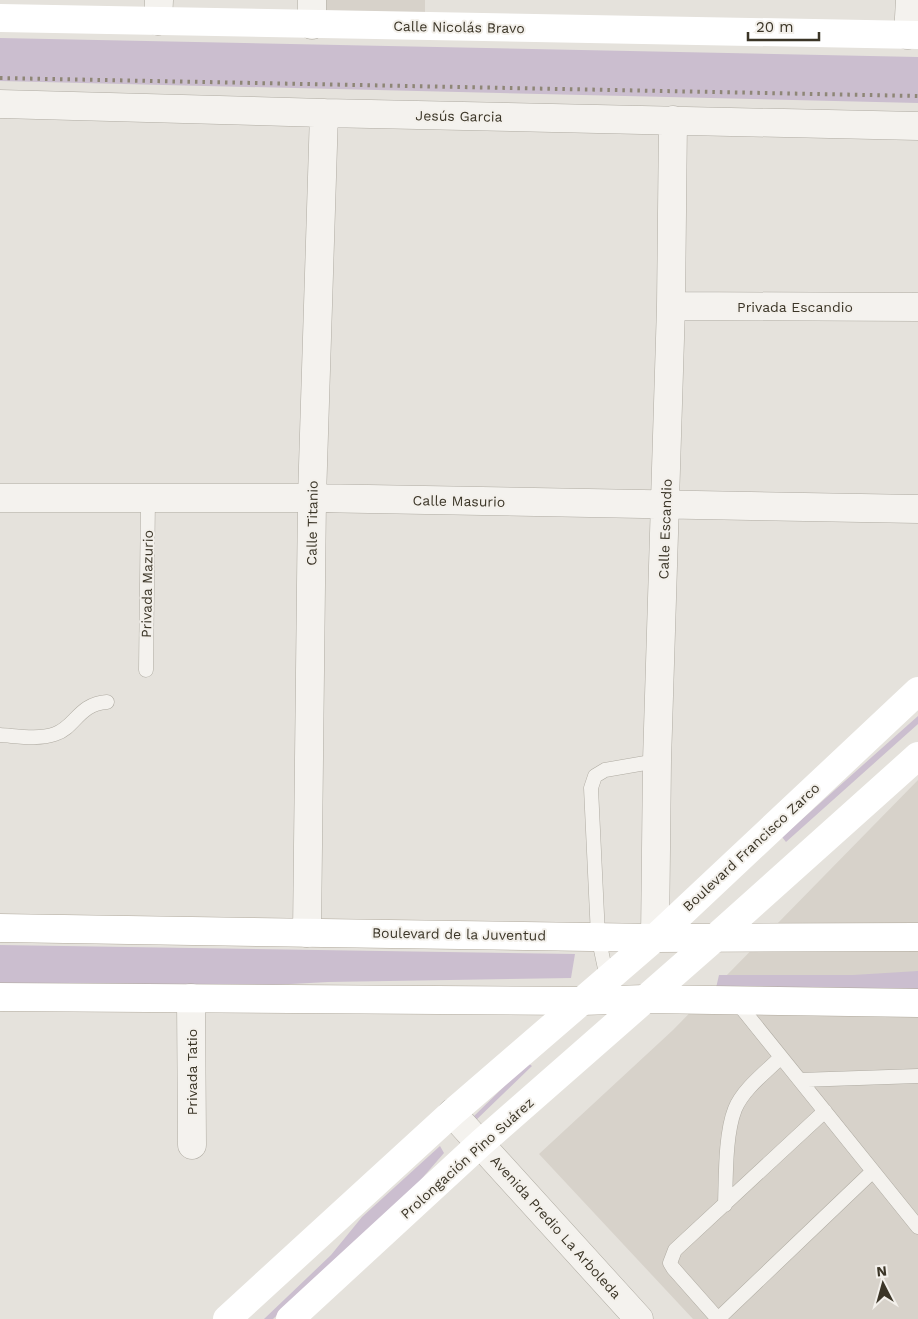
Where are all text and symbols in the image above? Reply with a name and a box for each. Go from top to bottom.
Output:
scale bar [748,10,819,42]
street label: Calle Nicolás Bravo [393,18,525,36]
text: 20 m [756,18,794,36]
street label: Jesús Garcia [415,107,503,125]
street label: Privada Escandio [737,299,853,315]
street label: Calle Escandio [655,478,675,580]
street label: Calle Titanio [303,480,321,566]
street label: Calle Masurio [413,492,505,510]
street label: Privada Mazurio [138,530,156,638]
street label: Boulevard Francisco Zarco [679,779,823,915]
street label: Boulevard de la Juventud [372,924,546,944]
street label: Privada Tatio [184,1029,200,1115]
street label: Prolongación Pino Suárez [397,1094,537,1222]
street label: Avenida Predio La Arboleda [488,1152,625,1302]
north arrow [858,1259,908,1309]
text: N [876,1263,888,1280]

